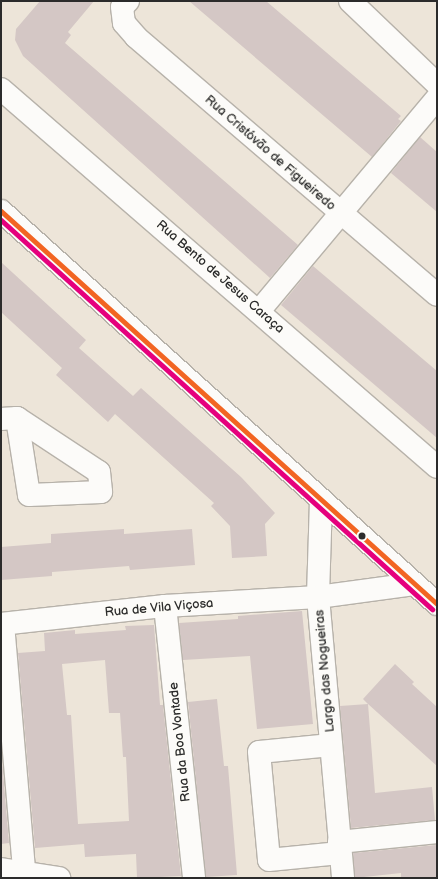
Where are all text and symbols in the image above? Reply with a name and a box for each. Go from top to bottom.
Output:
street label: Rua Cristóvão de Figueiredo [201,92,339,214]
street label: Rua Bento de Jesus Caraça [153,217,287,337]
unlabelled marker [357,531,367,541]
street label: Rua de Vila Viçosa [104,595,214,621]
street label: Largo das Nogueiras [312,609,338,733]
street label: Rua da Boa Vontade [166,681,194,803]

